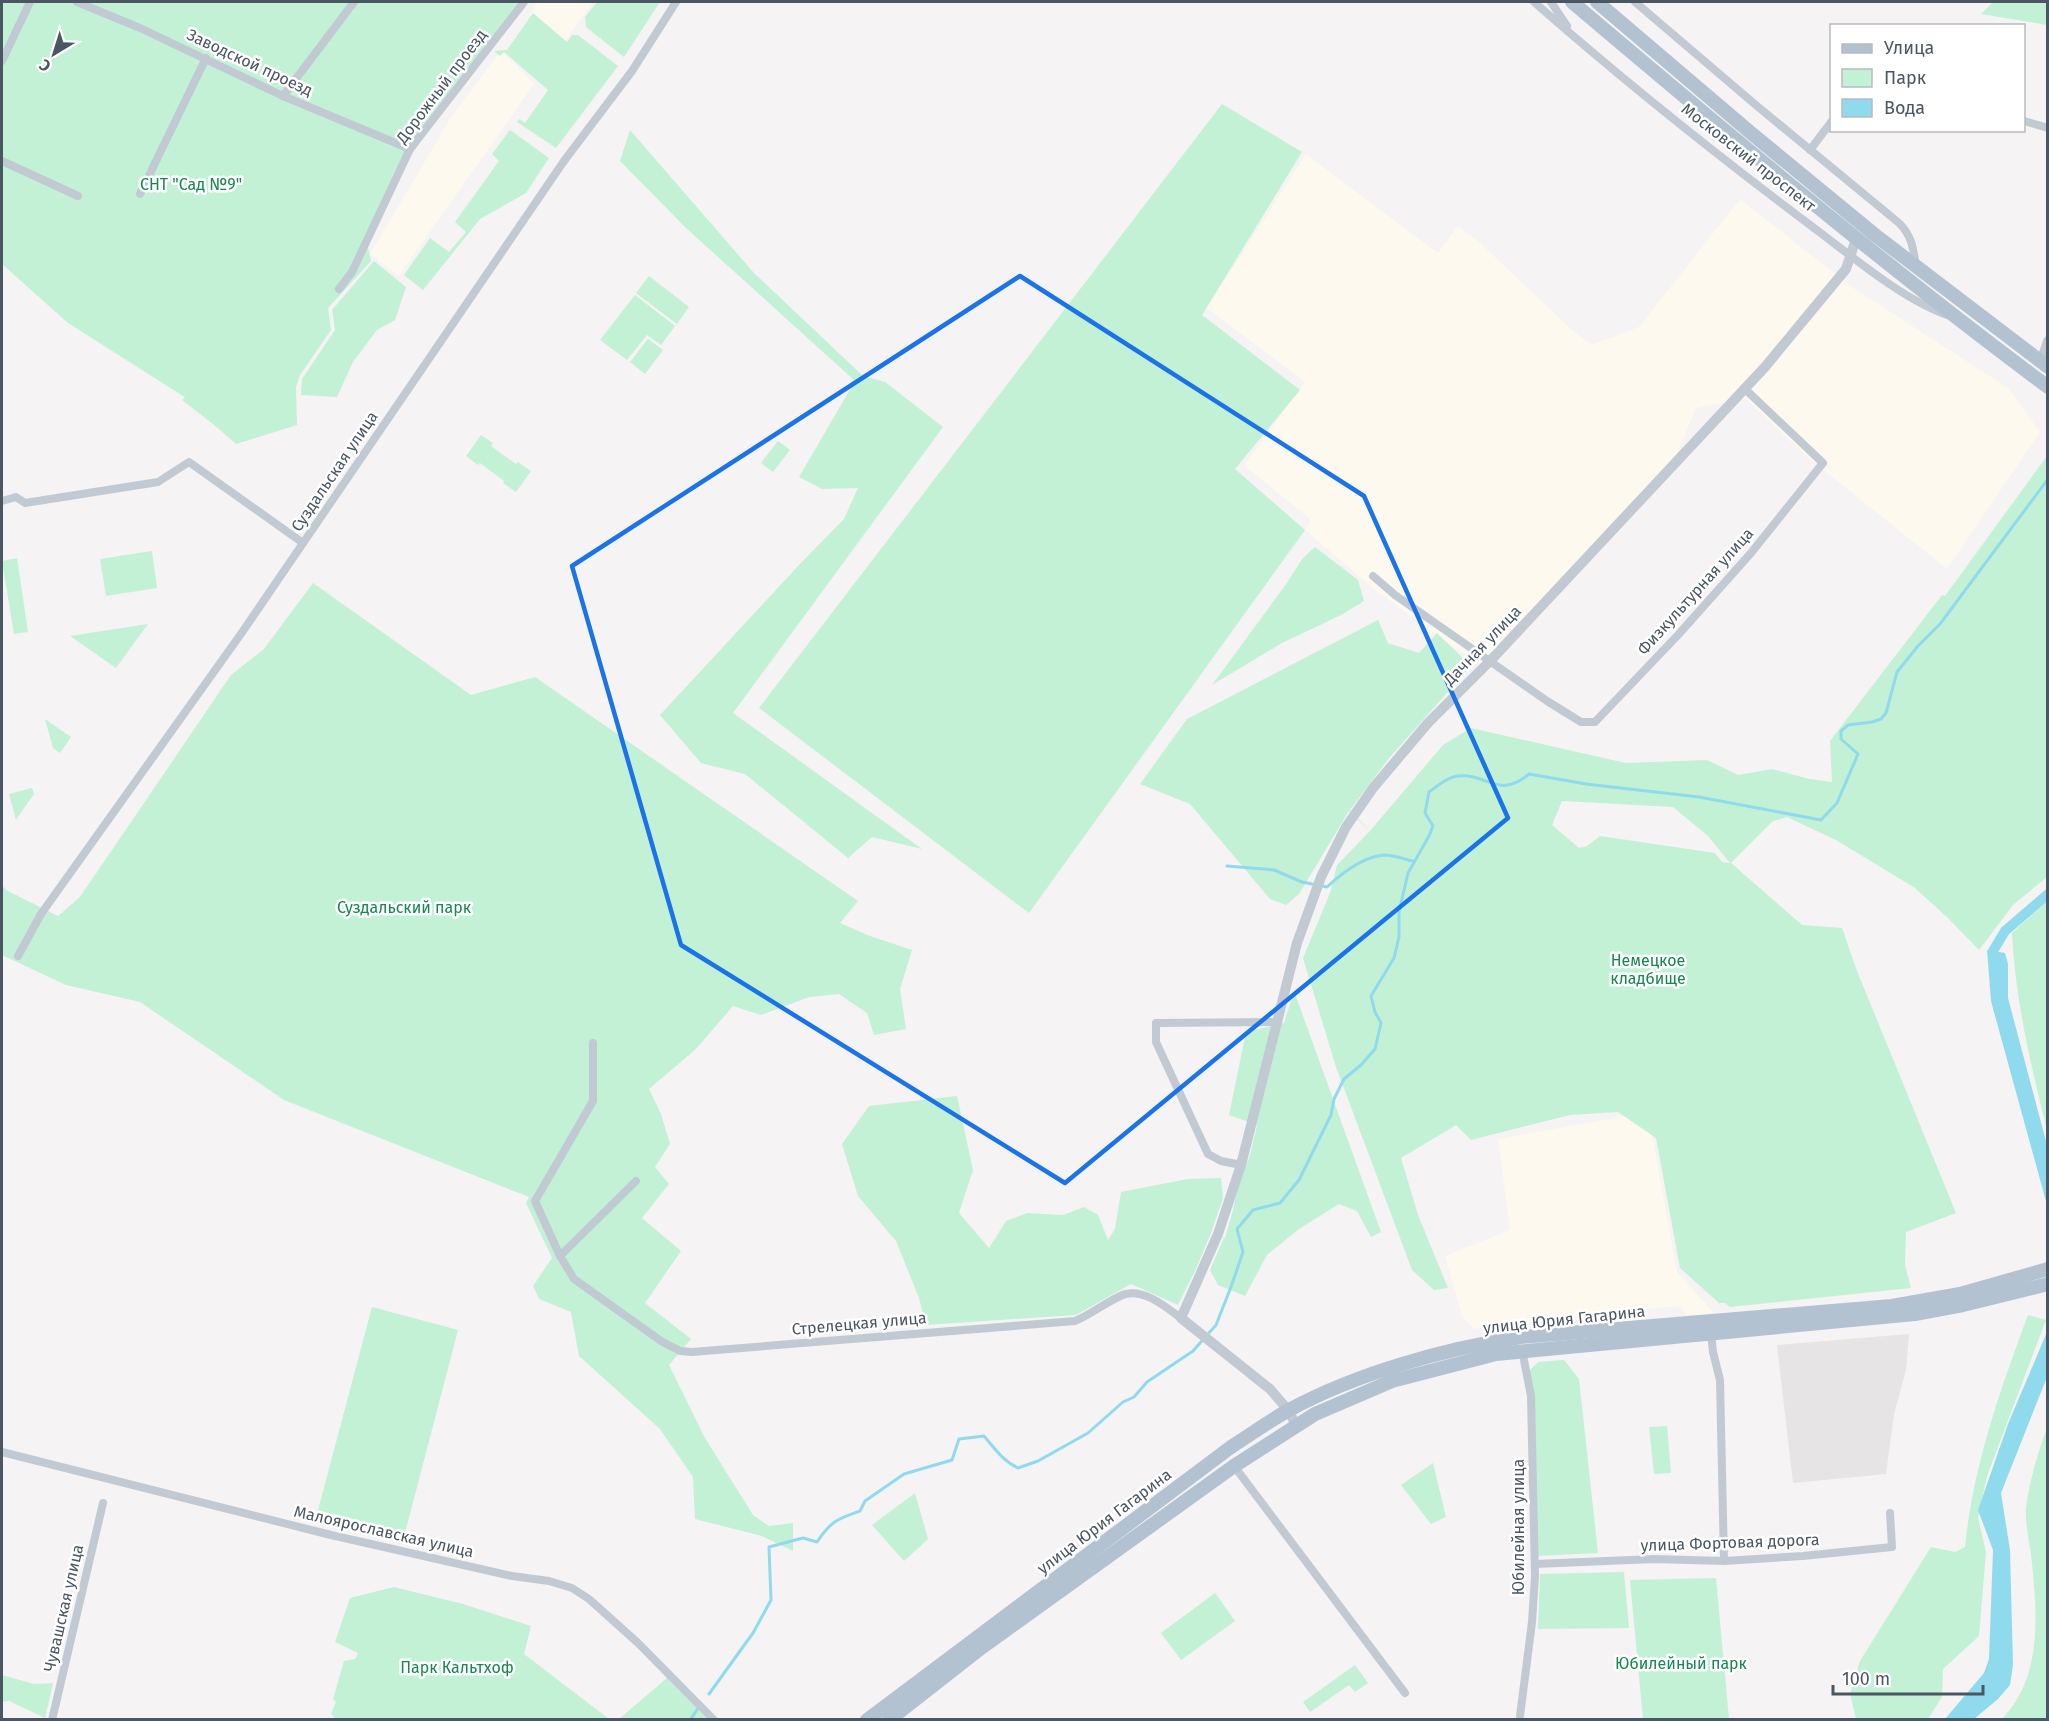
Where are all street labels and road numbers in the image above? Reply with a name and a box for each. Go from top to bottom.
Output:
street label: Заводской проезд [184,25,316,100]
street label: Дорожный проезд [392,26,490,148]
street label: Московский проспект [1678,99,1820,216]
street label: Суздальская улица [287,408,382,535]
street label: Физкультурная улица [1633,524,1757,659]
street label: Дачная улица [1439,602,1525,690]
street label: улица Юрия Гагарина [1482,1302,1646,1337]
street label: Стрелецкая улица [791,1308,927,1339]
street label: Юбилейная улица [1509,1459,1528,1595]
street label: улица Юрия Гагарина [1034,1465,1175,1578]
street label: Малоярославская улица [292,1502,476,1561]
street label: улица Фортовая дорога [1640,1530,1820,1555]
street label: Чувашская улица [40,1543,87,1674]

